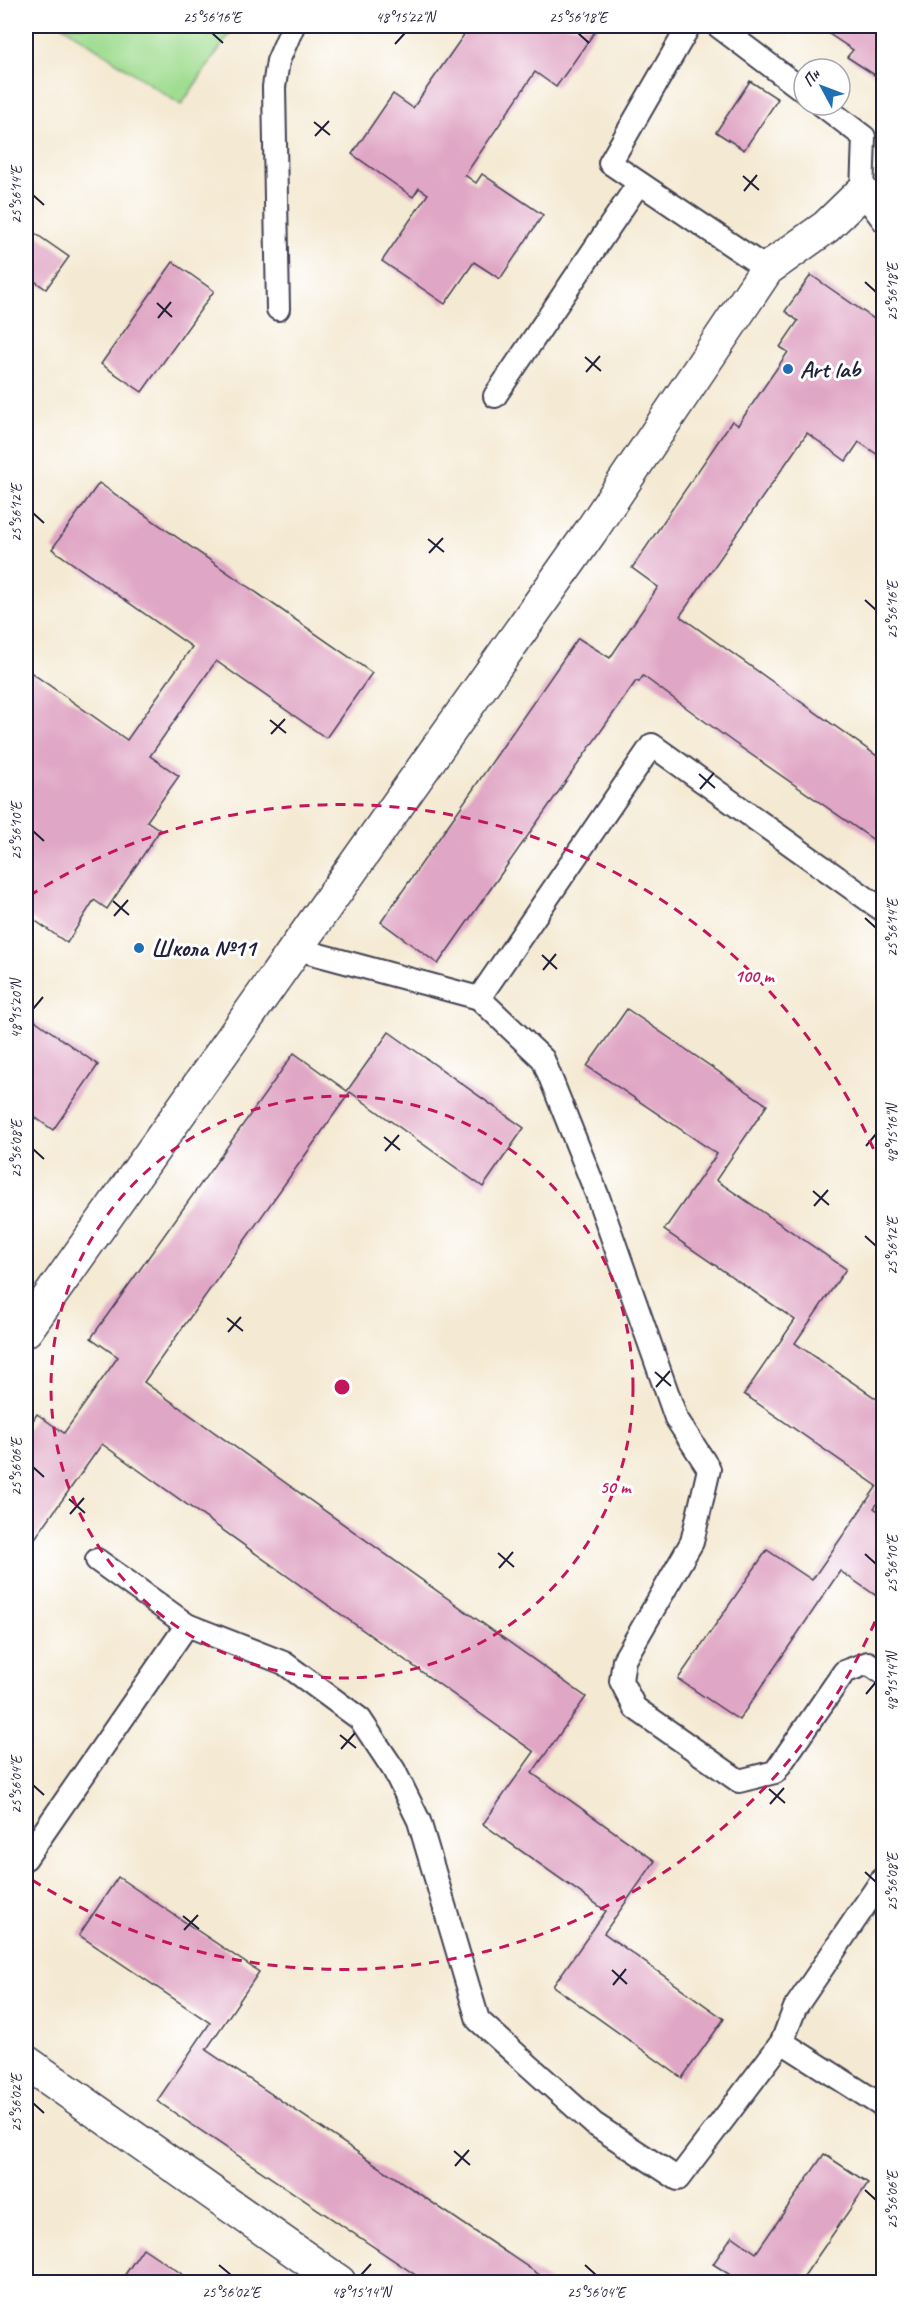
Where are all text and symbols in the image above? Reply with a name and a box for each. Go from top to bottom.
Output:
text: 25°56'16"E [183,8,243,27]
text: 48°15'22"N [375,8,438,27]
text: 25°56'18"E [549,8,609,27]
north arrow [792,57,852,117]
text: Пн [798,64,825,91]
text: 25°56'14"E [7,164,26,224]
text: 25°56'18"E [883,261,902,321]
place label: Art lab [800,354,862,384]
marker: Art lab [781,362,795,376]
text: 25°56'12"E [7,482,26,542]
text: 25°56'16"E [883,579,902,639]
text: 25°56'10"E [7,800,26,860]
text: 25°56'14"E [883,897,902,957]
place label: Школа №11 [151,933,259,963]
marker: Школа №11 [132,941,146,955]
text: 100 m [735,965,775,987]
text: 48°15'20"N [7,976,26,1039]
text: 48°15'16"N [883,1101,902,1164]
text: 25°56'08"E [7,1118,26,1178]
text: 25°56'12"E [883,1215,902,1275]
centre of rings [332,1377,352,1397]
text: 25°56'06"E [7,1436,26,1496]
text: 50 m [600,1476,632,1498]
text: 25°56'10"E [883,1533,902,1593]
text: 48°15'14"N [883,1649,902,1712]
text: 25°56'04"E [7,1754,26,1814]
text: 25°56'08"E [883,1851,902,1911]
text: 25°56'02"E [7,2072,26,2132]
text: 25°56'06"E [883,2169,902,2229]
text: 25°56'02"E [202,2283,262,2302]
text: 48°15'14"N [331,2283,394,2302]
text: 25°56'04"E [567,2283,627,2302]

